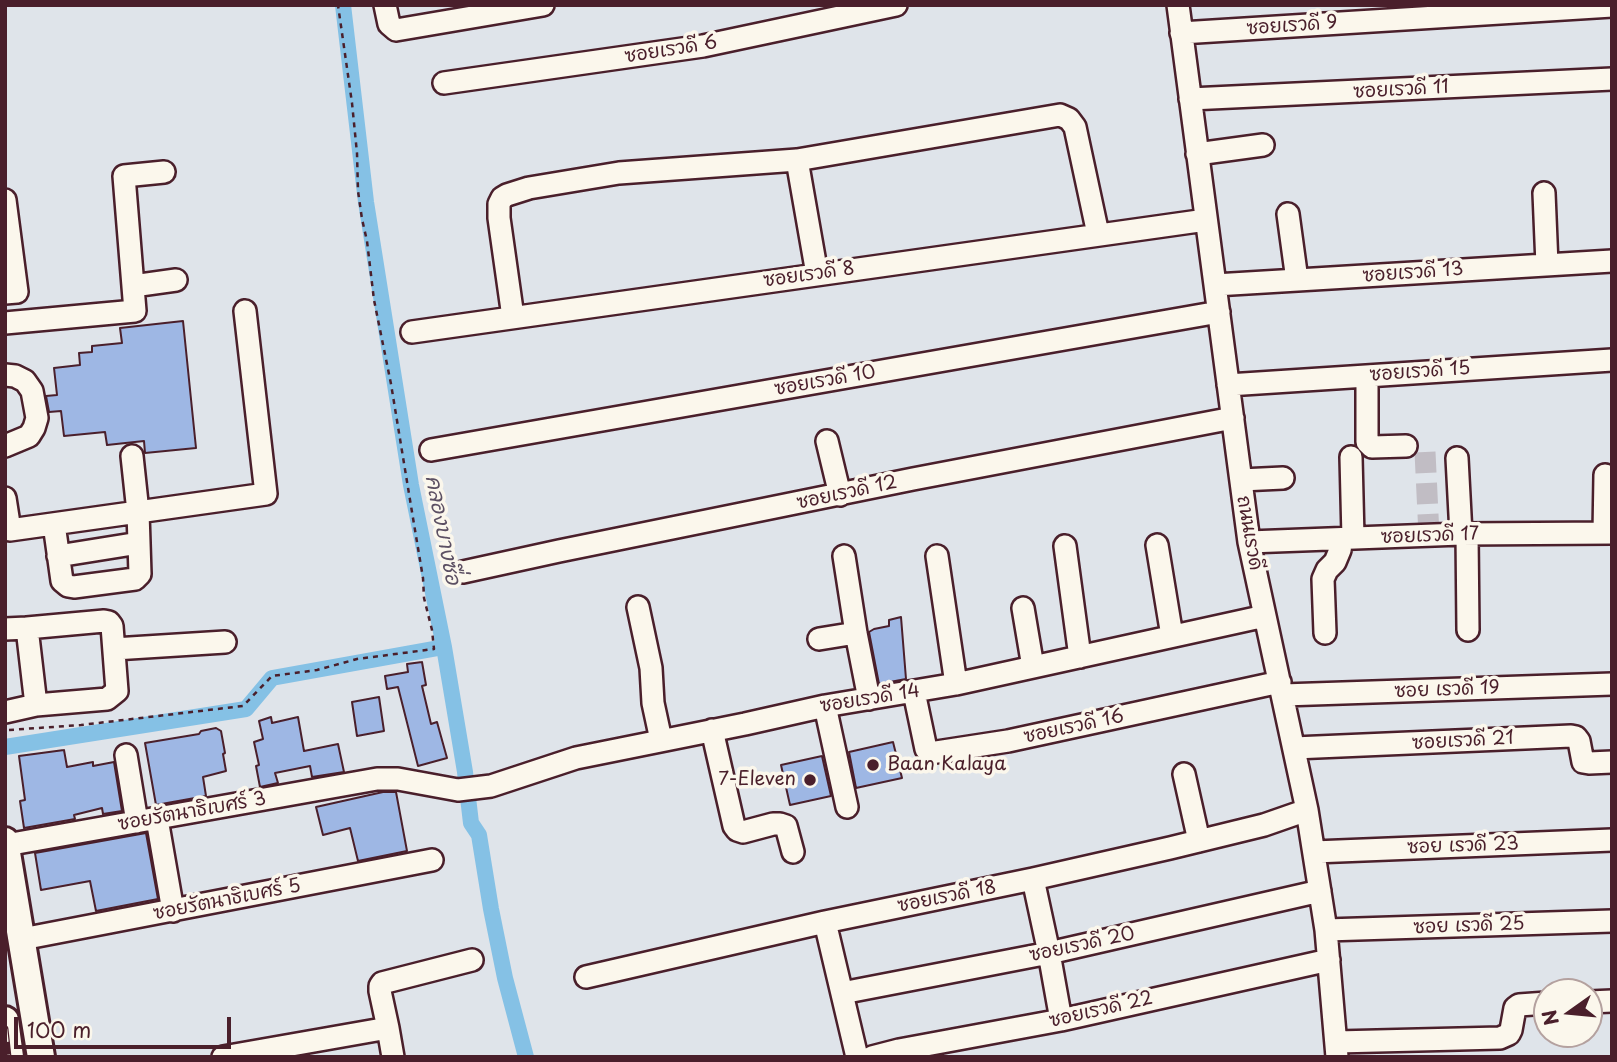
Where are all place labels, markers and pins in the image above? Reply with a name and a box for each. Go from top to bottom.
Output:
place label: Baan Kalaya [887,754,1006,776]
marker: Baan Kalaya [865,757,881,773]
place label: 7-Eleven [718,769,796,791]
marker: 7-Eleven [802,772,818,788]

